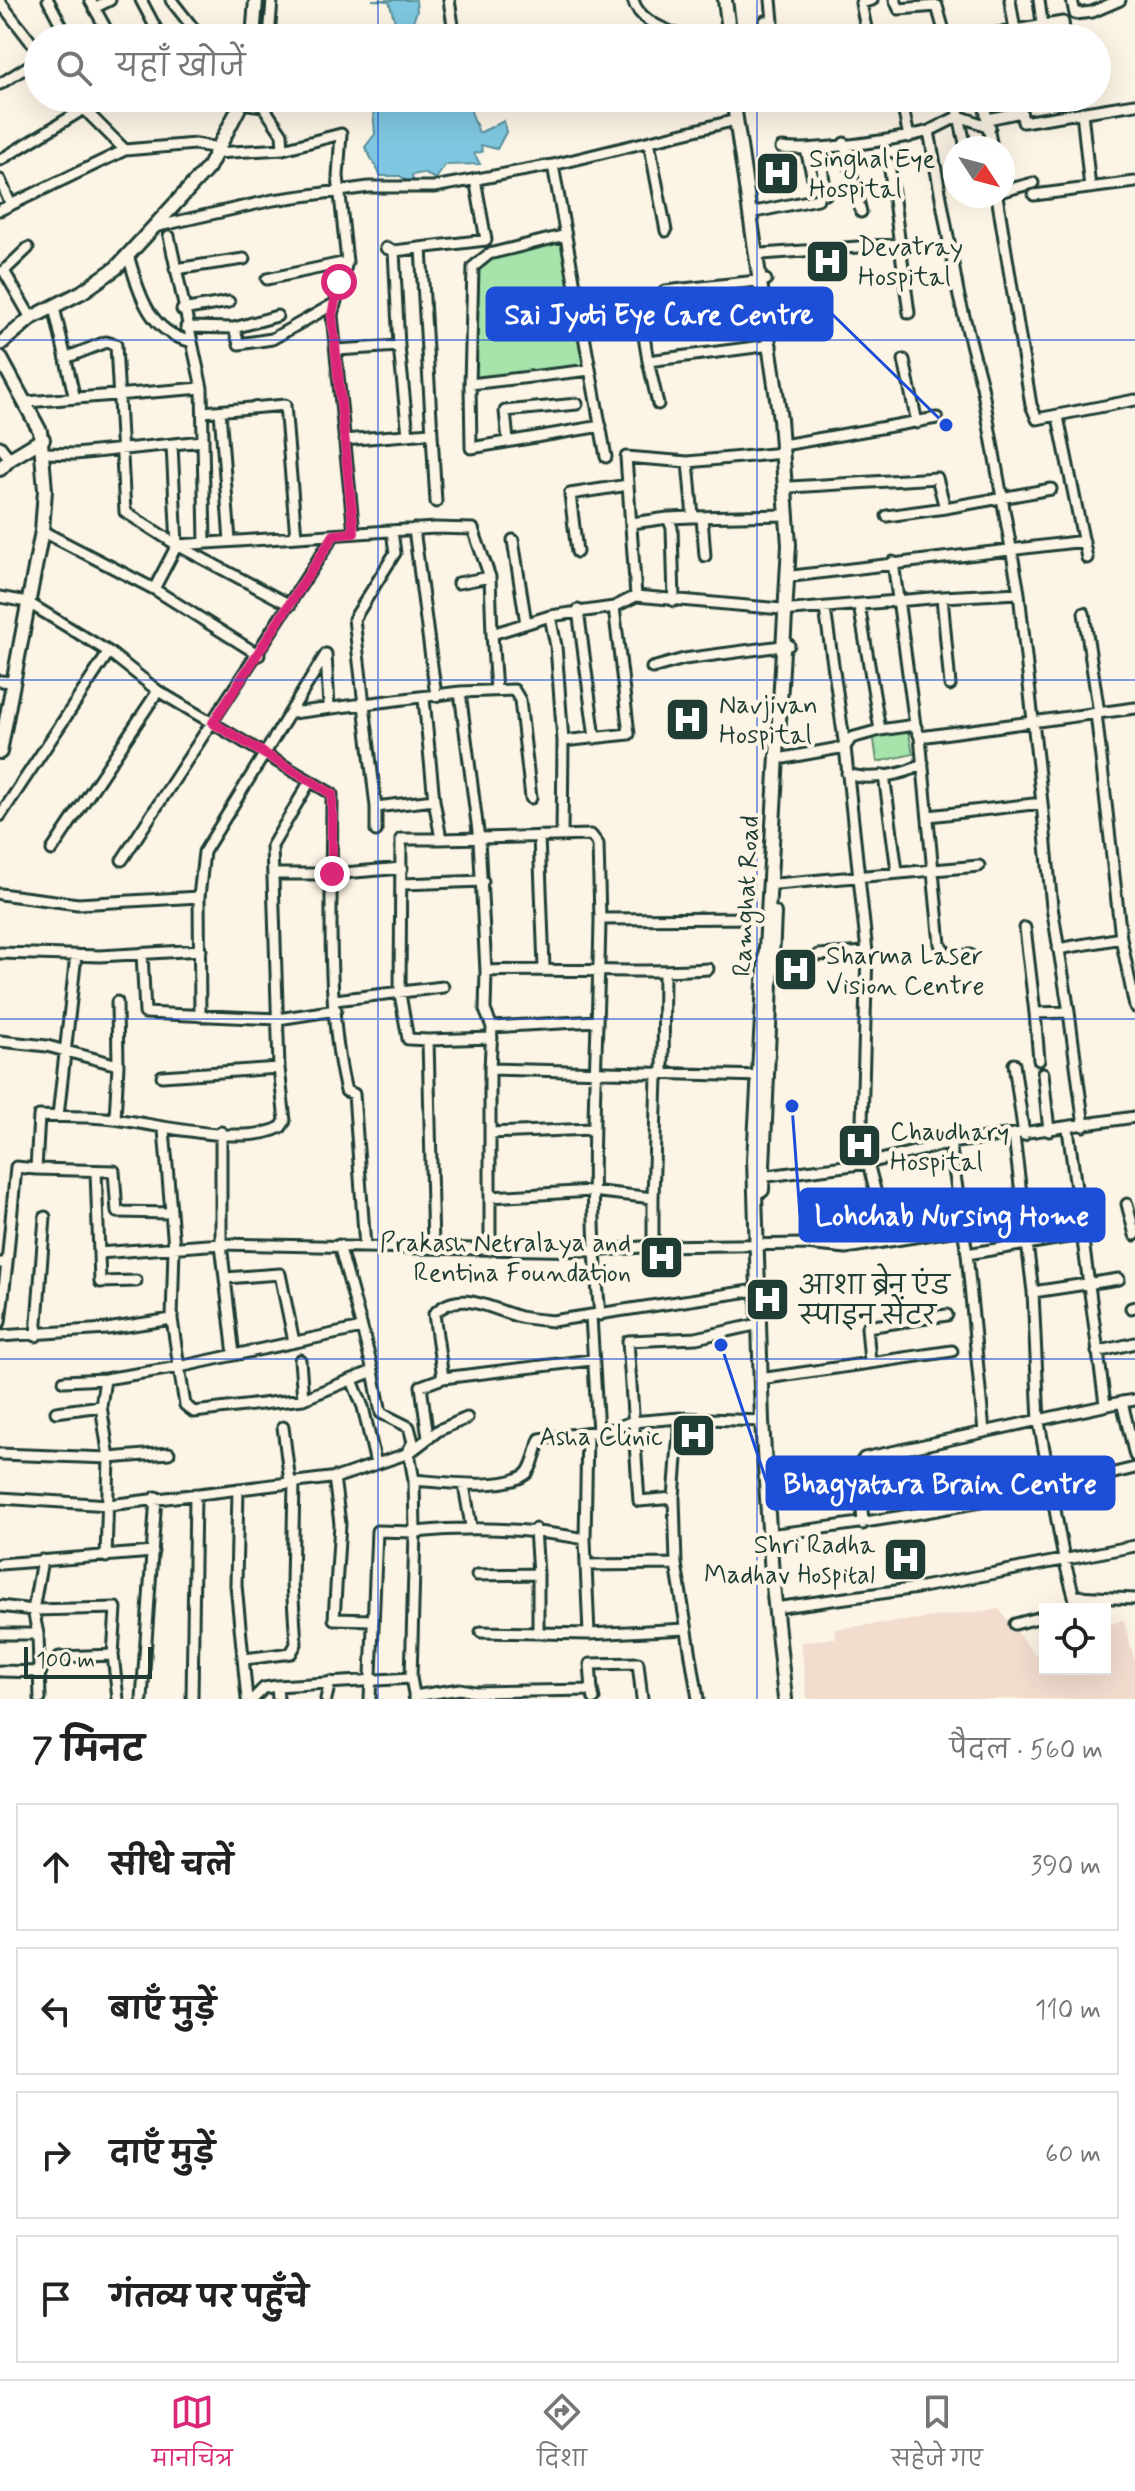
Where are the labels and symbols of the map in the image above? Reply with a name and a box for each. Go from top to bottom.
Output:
north arrow [943,136,1015,208]
place label: Singhal Eye Hospital [809,143,936,207]
hospital icon: Singhal Eye Hospital [754,149,802,197]
place label: Devatray Hospital [858,231,963,295]
hospital icon: Devatray Hospital [803,237,851,285]
route start [321,264,357,300]
callout: Sai Jyoti Eye Care Centre [487,288,832,340]
text: Sai Jyoti Eye Care Centre [504,298,814,335]
place label: Navjivan Hospital [719,689,818,753]
hospital icon: Navjivan Hospital [664,695,712,743]
street label: Ramghat Road [726,815,770,978]
route end [314,856,350,892]
place label: Sharma Laser Vision Centre [826,940,984,1004]
hospital icon: Sharma Laser Vision Centre [771,946,819,994]
place label: Chaudhary Hospital [890,1116,1009,1180]
hospital icon: Chaudhary Hospital [835,1122,883,1170]
callout: Lohchab Nursing Home [800,1189,1104,1241]
text: Lohchab Nursing Home [815,1199,1089,1239]
place label: Prakash Netralaya and Rentina Foundation [380,1227,631,1291]
hospital icon: Prakash Netralaya and Rentina Foundation [638,1233,686,1281]
place label: आशा ब्रेन एंड स्पाइन सेंटर [797,1263,952,1334]
hospital icon: आशा ब्रेन एंड स्पाइन सेंटर [744,1276,792,1324]
hospital icon: Asha Clinic [670,1412,718,1460]
place label: Asha Clinic [539,1421,663,1455]
callout: Bhagyatara Brain Centre [767,1457,1114,1509]
text: Bhagyatara Brain Centre [783,1467,1097,1507]
place label: Shri Radha Madhav Hospital [704,1529,875,1593]
hospital icon: Shri Radha Madhav Hospital [882,1535,930,1583]
scale bar [24,1643,152,1679]

